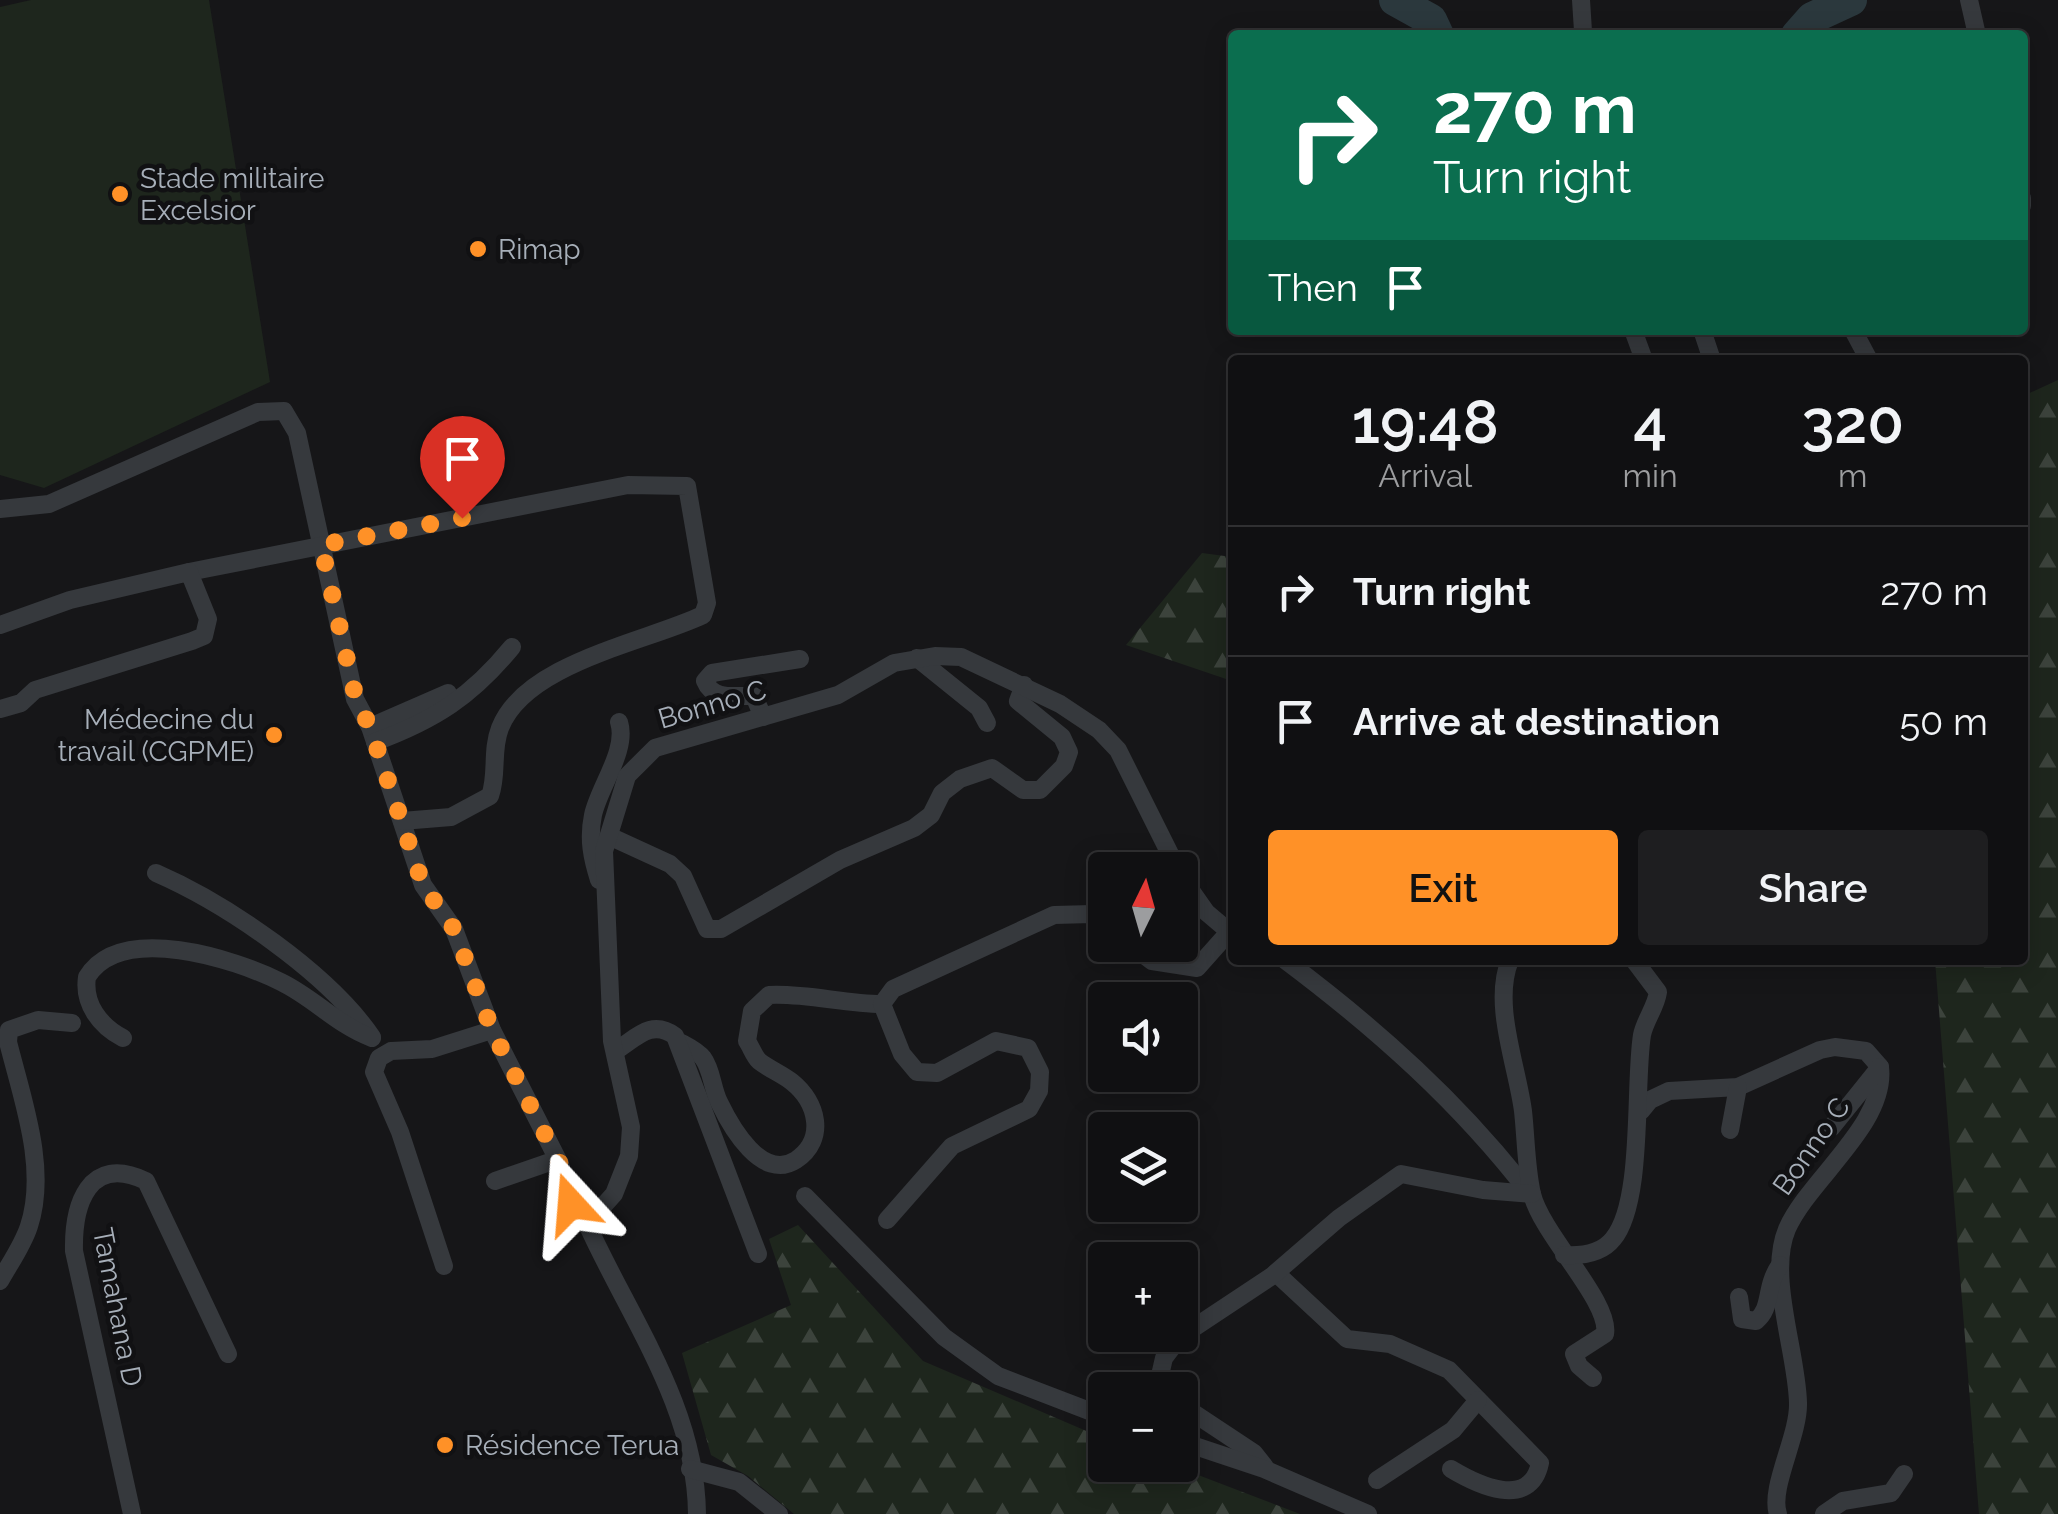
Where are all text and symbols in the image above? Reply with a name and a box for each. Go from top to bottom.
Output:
text: 270 m [1433,67,1637,149]
icon: right [1268,70,1398,200]
text: Turn right [1433,151,1631,204]
place label: Stade militaire Excelsior [140,162,325,227]
marker: Stade militaire Excelsior [109,183,131,205]
place label: Rimap [498,233,581,266]
marker: Rimap [467,238,489,260]
icon: arrive [1378,260,1433,315]
text: Then [1268,265,1358,310]
text: 19:48 [1352,387,1499,457]
text: 4 [1633,387,1667,457]
text: 320 [1801,387,1904,457]
pin [420,416,505,519]
icon: arrive [435,431,490,486]
text: Arrival [1378,457,1472,494]
text: min [1623,457,1678,494]
text: m [1838,457,1868,494]
icon: right [1268,564,1323,619]
text: Turn right [1353,569,1530,614]
text: 270 m [1880,569,1988,614]
street label: Bonno C [654,673,770,736]
icon: arrive [1268,694,1323,749]
text: Arrive at destination [1353,699,1720,744]
text: 50 m [1899,699,1988,744]
place label: Médecine du travail (CGPME) [58,703,254,768]
marker: Médecine du travail (CGPME) [263,724,285,746]
button: Exit [1268,830,1618,945]
button: Share [1638,830,1988,945]
north arrow [1088,852,1198,962]
map controls [1088,852,1198,1482]
button: sound [1088,982,1198,1092]
street label: Bonno C [1766,1091,1857,1201]
button: layers [1088,1112,1198,1222]
position arrow [519,1152,623,1256]
street label: Tamahana D [86,1225,149,1389]
button: + [1088,1242,1198,1352]
button: − [1088,1372,1198,1482]
place label: Résidence Terua [465,1429,679,1462]
marker: Résidence Terua [434,1434,456,1456]

